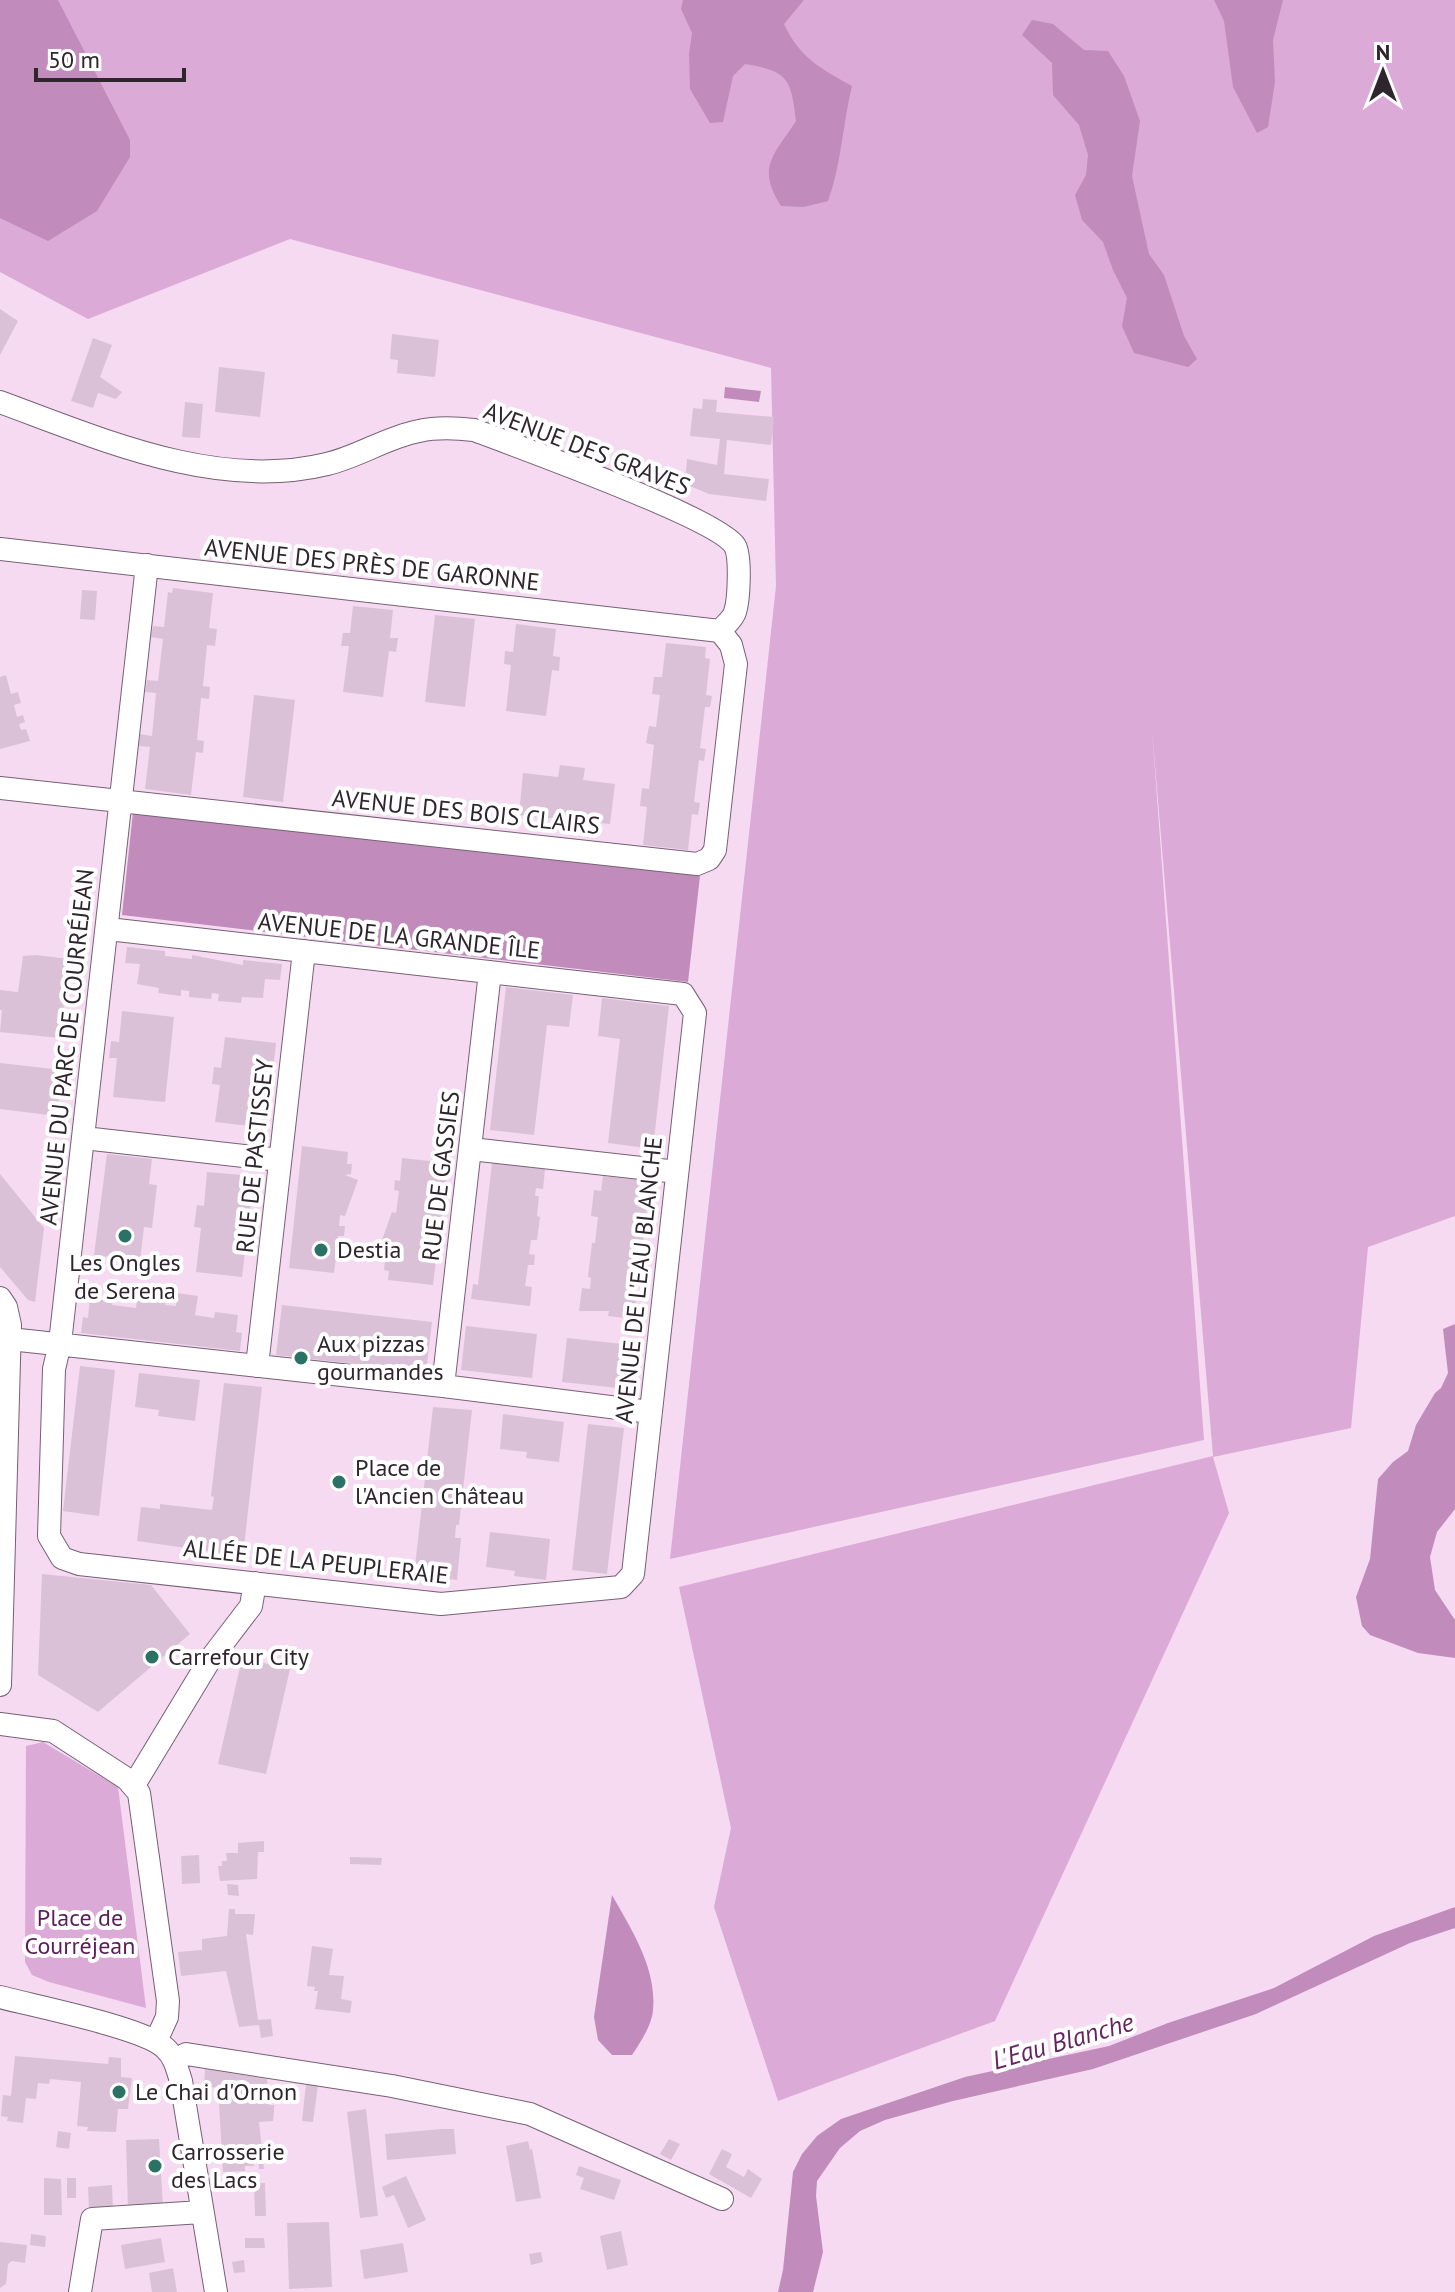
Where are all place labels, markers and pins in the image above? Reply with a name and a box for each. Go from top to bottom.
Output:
marker: Les Ongles de Serena [116,1227,134,1245]
place label: Destia [337,1234,401,1265]
marker: Destia [312,1241,330,1259]
place label: Les Ongles de Serena [69,1247,181,1306]
place label: Aux pizzas gourmandes [317,1328,444,1387]
marker: Aux pizzas gourmandes [292,1349,310,1367]
place label: Place de l'Ancien Château [355,1452,524,1511]
marker: Place de l'Ancien Château [330,1473,348,1491]
place label: Carrefour City [168,1641,309,1672]
marker: Carrefour City [143,1648,161,1666]
place label: Le Chai d'Ornon [135,2076,297,2107]
marker: Le Chai d'Ornon [110,2083,128,2101]
place label: Carrosserie des Lacs [171,2136,285,2195]
marker: Carrosserie des Lacs [146,2157,164,2175]

